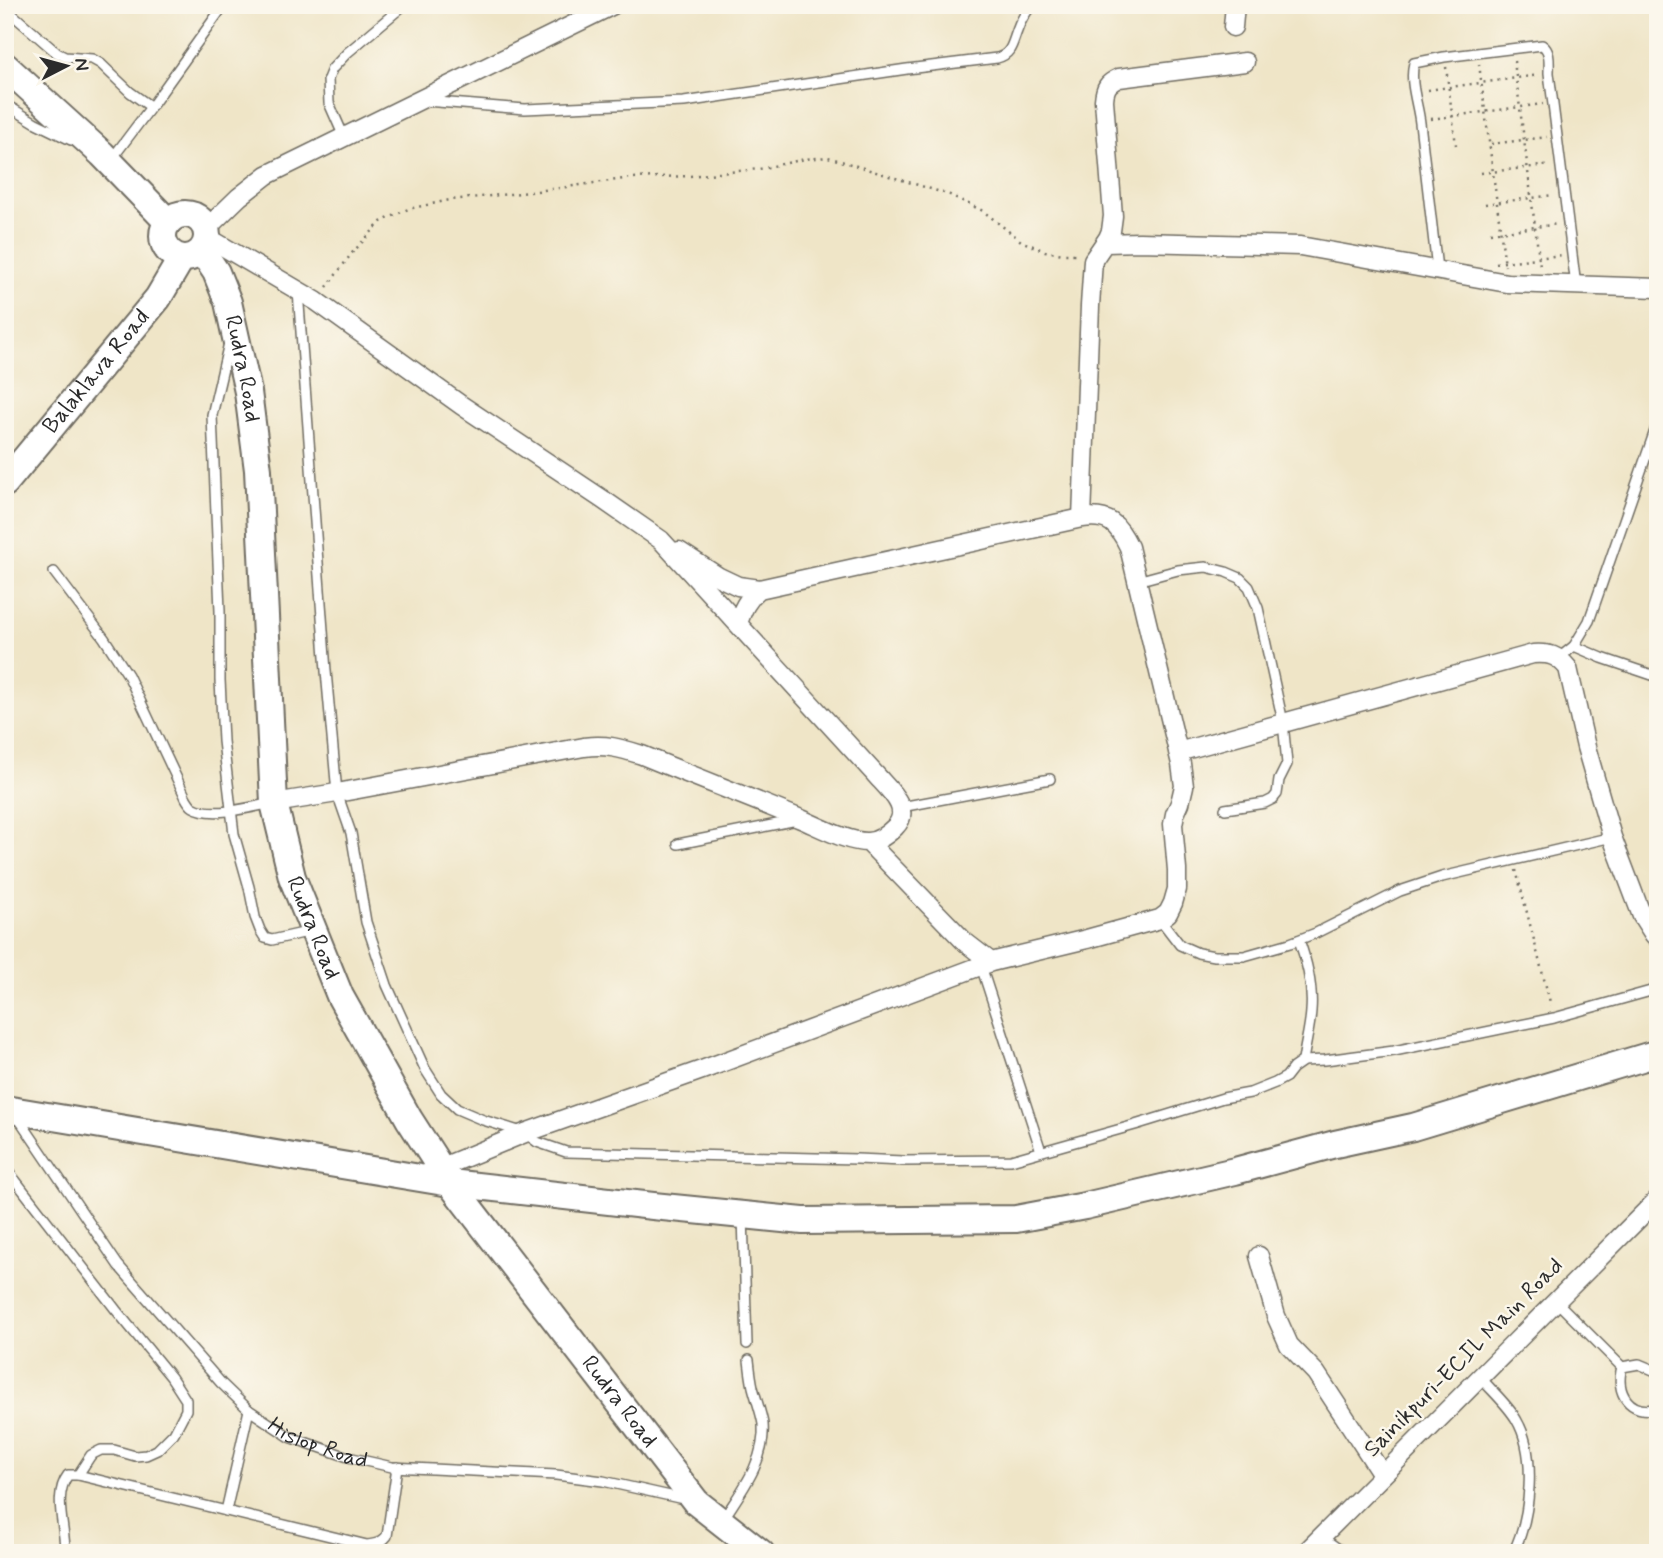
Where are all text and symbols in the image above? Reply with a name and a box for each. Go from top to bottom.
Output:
north arrow [32,32,102,102]
text: N [68,57,95,72]
street label: Balaklava Road [36,304,157,441]
street label: Rudra Road [216,313,267,424]
street label: Rudra Road [278,872,347,984]
street label: Sainikpuri-ECIL Main Road [1358,1252,1570,1464]
street label: Rudra Road [574,1350,664,1454]
street label: Hislop Road [261,1411,371,1476]

